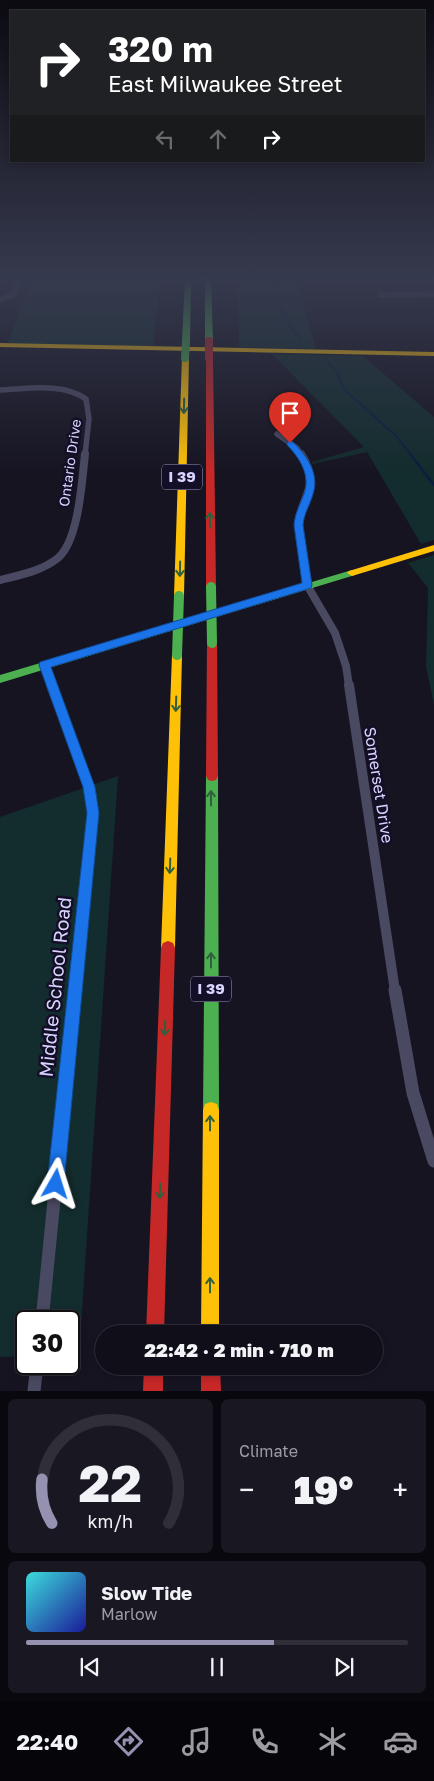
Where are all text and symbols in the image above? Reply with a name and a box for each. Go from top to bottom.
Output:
text: 320 m [108,28,213,70]
icon: right [25,30,90,95]
text: East Milwaukee Street [108,70,342,97]
icon: left [151,125,179,153]
icon: ahead [204,125,232,153]
icon: right [257,125,285,153]
pin [269,392,311,443]
one-way arrow [179,398,189,414]
icon: arrive [276,399,304,427]
street label: Ontario Drive [55,418,84,508]
road number: I 39 [162,464,202,490]
one-way arrow [206,513,215,529]
one-way arrow [175,560,184,576]
one-way arrow [171,695,180,711]
street label: Somerset Drive [360,725,398,845]
one-way arrow [206,790,216,806]
one-way arrow [166,858,175,874]
street label: Middle School Road [34,896,75,1078]
one-way arrow [206,952,216,968]
road number: I 39 [191,976,231,1002]
one-way arrow [160,1020,170,1036]
one-way arrow [205,1115,215,1131]
position arrow [29,1157,81,1209]
one-way arrow [155,1183,164,1199]
one-way arrow [205,1277,215,1294]
speed limit sign: 30 [15,1310,80,1375]
text: 22:42 · 2 min · 710 m [144,1338,334,1361]
text: Climate [239,1441,298,1461]
text: 22 [79,1451,142,1513]
text: 19° [294,1467,353,1512]
text: − [239,1473,254,1506]
text: + [393,1473,408,1506]
text: km/h [88,1510,133,1532]
text: Slow Tide [101,1581,192,1604]
text: Marlow [101,1604,157,1624]
icon: previous [76,1653,104,1681]
icon: pause [203,1653,231,1681]
icon: next [330,1653,358,1681]
icon: directions [111,1724,146,1759]
icon: music [179,1724,214,1759]
icon: phone [247,1724,282,1759]
icon: climate [315,1724,350,1759]
icon: car [383,1724,418,1759]
text: 22:40 [16,1728,78,1755]

